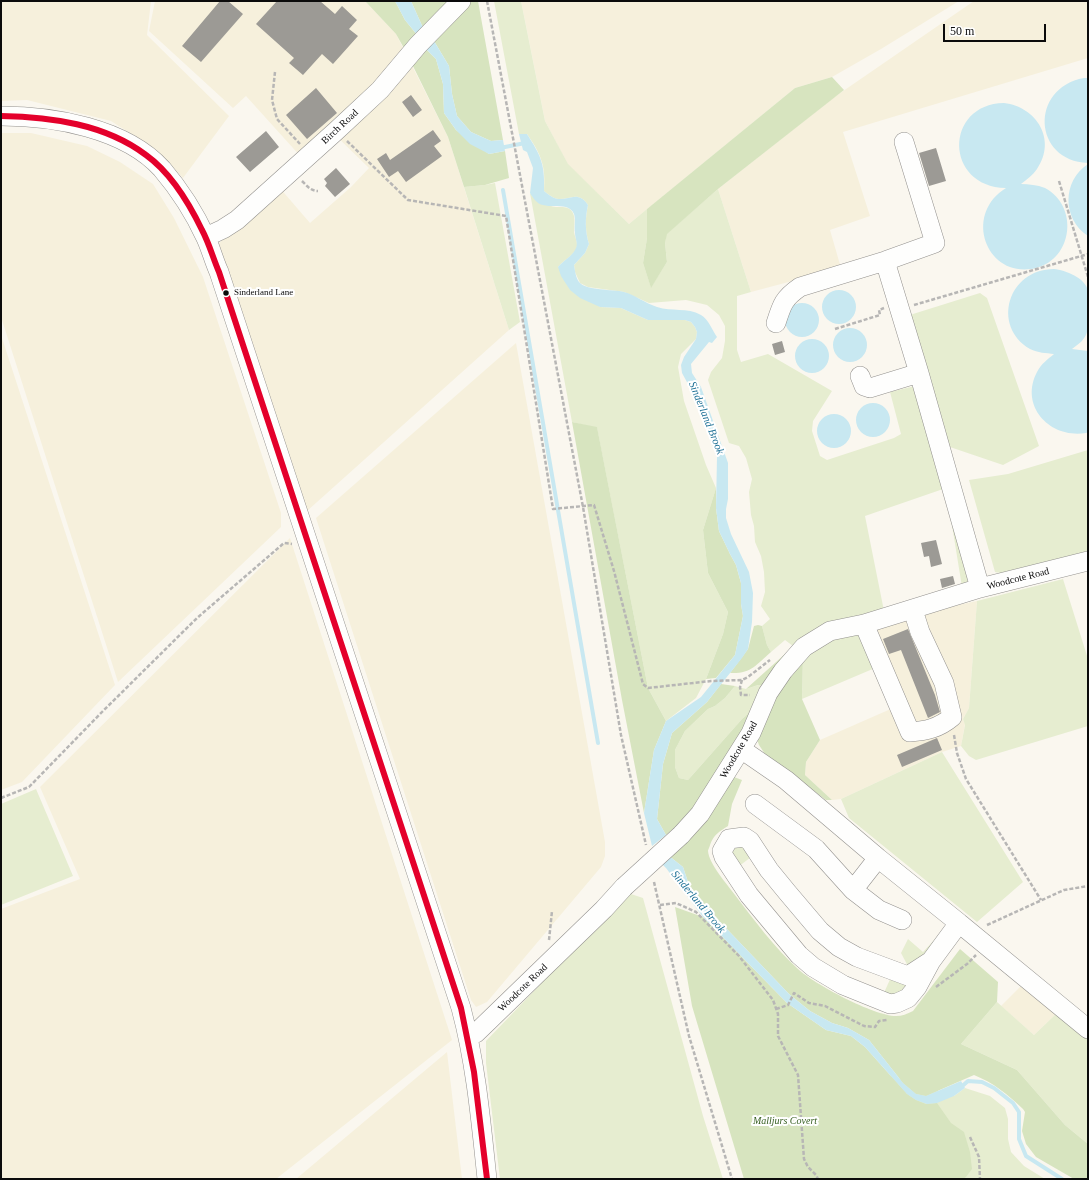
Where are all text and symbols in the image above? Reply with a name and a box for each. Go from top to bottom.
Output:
scale bar [945,16,1048,42]
text: 50 m [950,24,974,38]
street label: Birch Road [319,107,361,147]
marker: Sinderland Lane [221,288,231,298]
place label: Sinderland Lane [234,288,293,298]
water label: Sinderland Brook [685,380,727,456]
street label: Woodcote Road [986,565,1050,593]
street label: Woodcote Road [718,719,760,781]
water label: Sinderland Brook [668,868,728,936]
street label: Woodcote Road [496,961,550,1015]
park label: Malljurs Covert [753,1115,817,1127]

